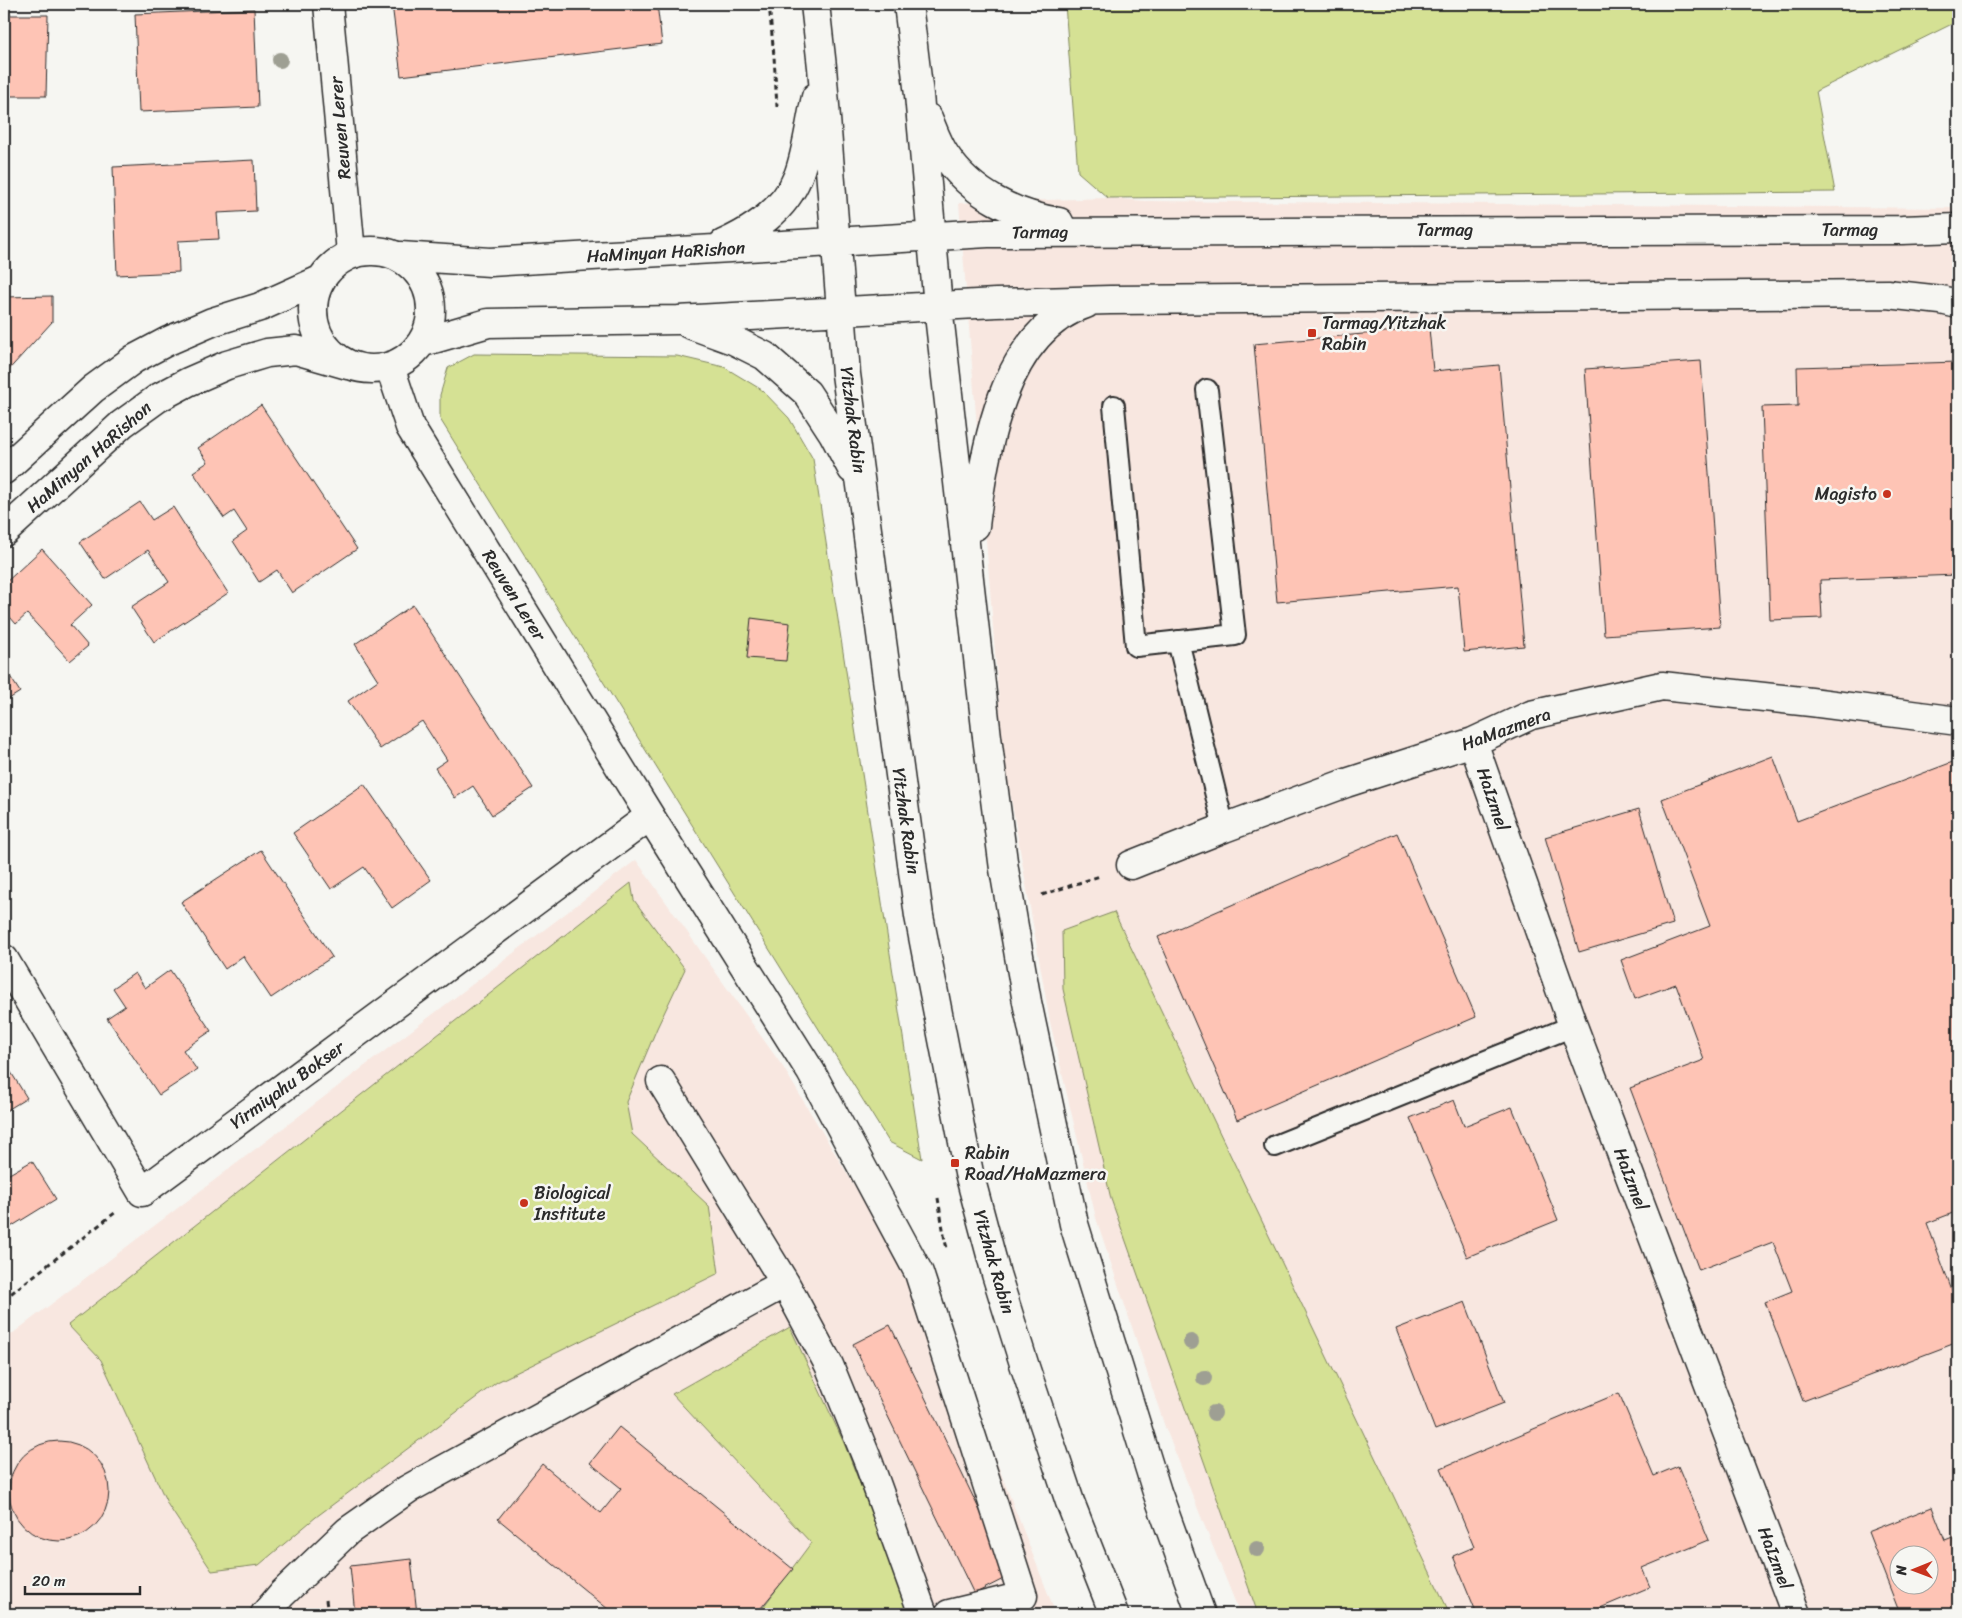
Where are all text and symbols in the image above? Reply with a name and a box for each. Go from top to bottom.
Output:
street label: Reuven Lerer [319,74,360,181]
street label: Tarmag [1417,214,1473,246]
street label: Tarmag [1822,214,1878,246]
street label: Tarmag [1011,216,1069,248]
street label: HaMinyan HaRishon [586,232,746,272]
place label: Tarmag/Yitzhak Rabin [1322,307,1446,360]
marker: Tarmag/Yitzhak Rabin [1306,327,1318,339]
street label: Yitzhak Rabin [831,365,875,475]
street label: HaMinyan HaRishon [19,393,160,521]
place label: Magisto [1815,478,1877,510]
marker: Magisto [1881,488,1893,500]
street label: Reuven Lerer [473,543,556,648]
street label: HaMazmera [1457,698,1555,760]
street label: HaIzmel [1467,763,1519,836]
street label: Yitzhak Rabin [883,766,929,877]
street label: Yirmiyahu Bokser [223,1031,353,1138]
place label: Rabin Road/HaMazmera [965,1137,1106,1190]
street label: HaIzmel [1604,1143,1658,1216]
marker: Rabin Road/HaMazmera [949,1157,961,1169]
place label: Biological Institute [533,1177,612,1230]
marker: Biological Institute [518,1197,530,1209]
street label: Yitzhak Rabin [964,1206,1024,1318]
street label: HaIzmel [1748,1522,1802,1595]
north arrow [1890,1546,1940,1596]
scale bar [25,1563,140,1595]
text: N [1889,1565,1914,1576]
text: 20 m [32,1568,66,1594]

